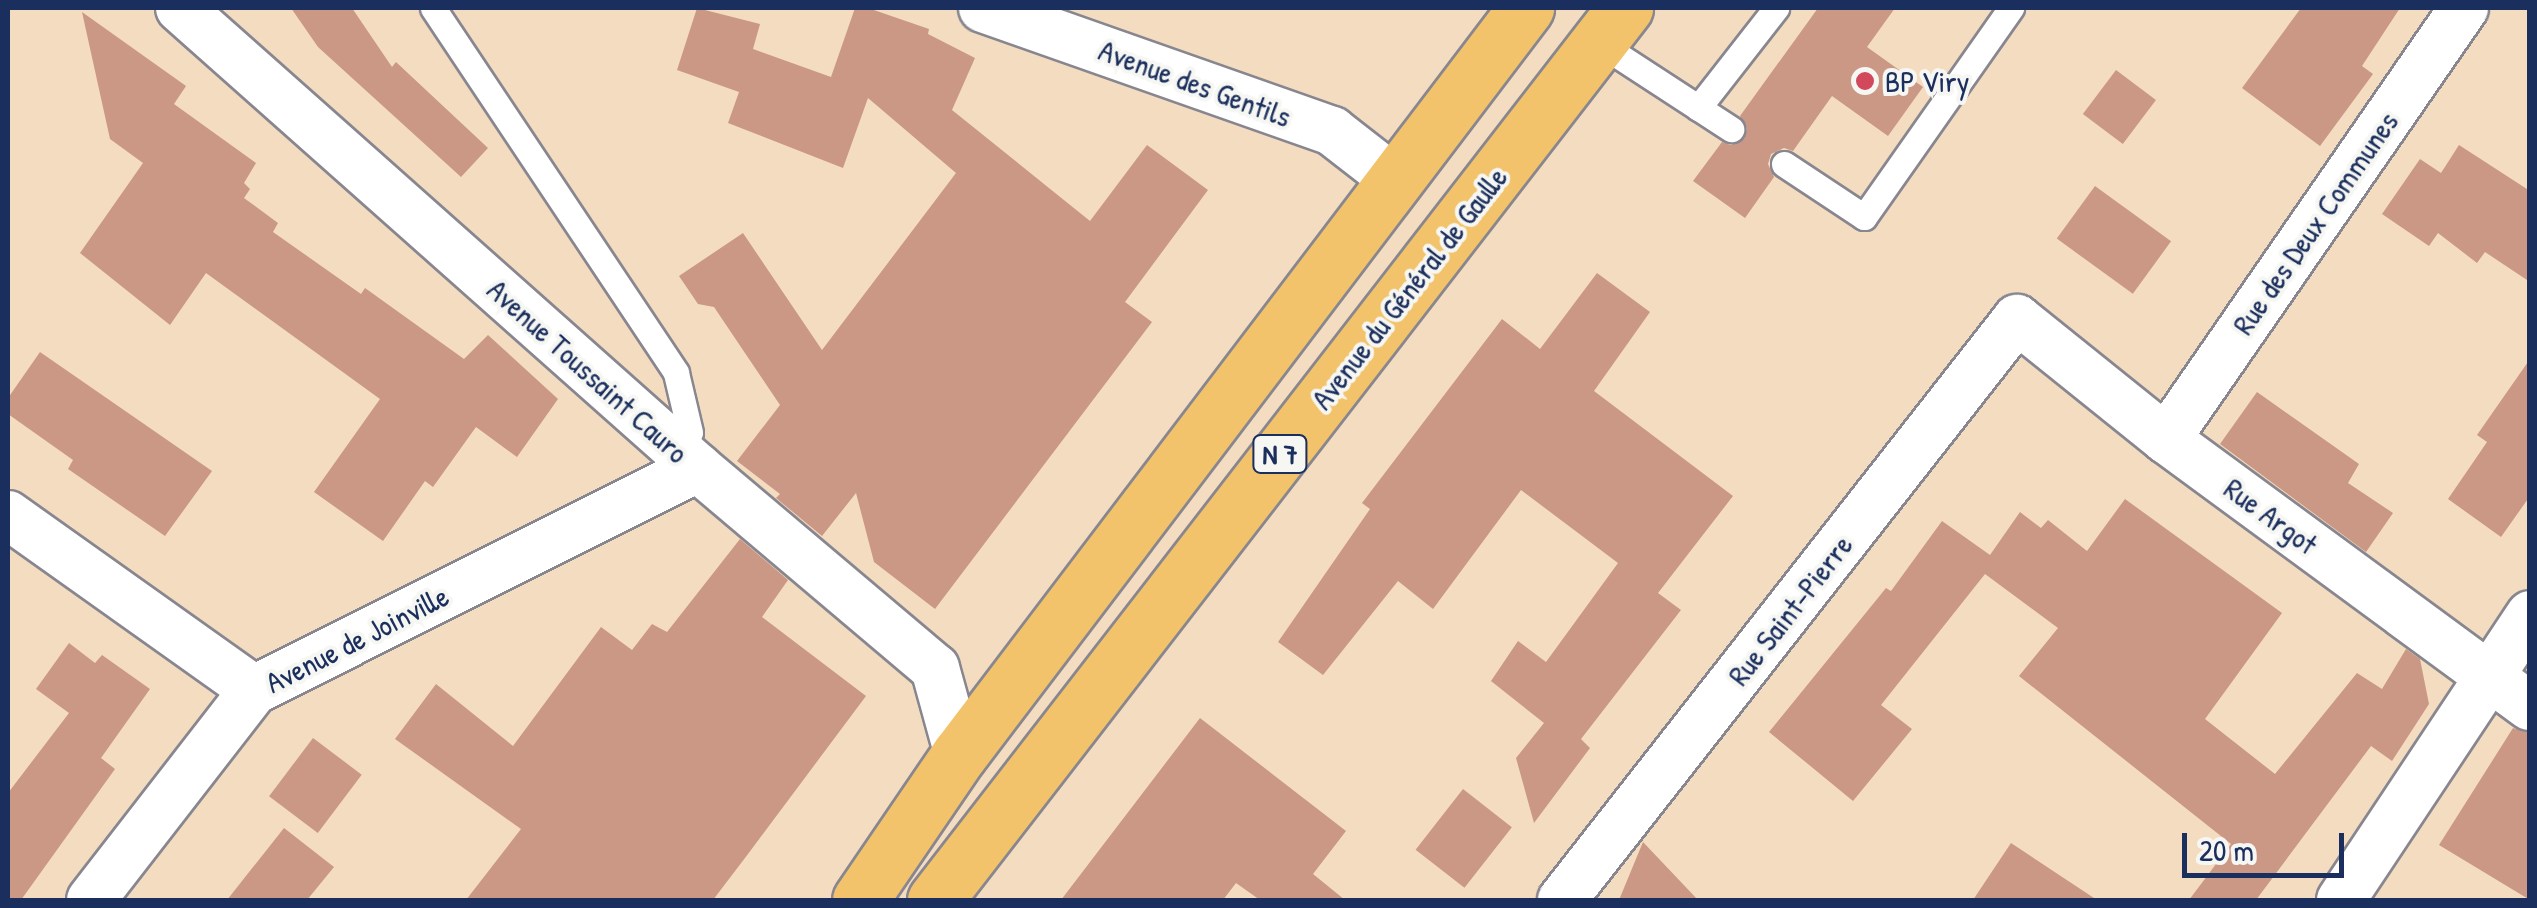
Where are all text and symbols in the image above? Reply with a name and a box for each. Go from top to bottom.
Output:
street label: Avenue des Gentils [1094,32,1296,134]
place label: BP Viry [1885,63,1969,99]
marker: BP Viry [1854,70,1876,92]
street label: Rue des Deux Communes [2225,105,2405,341]
street label: Avenue du Général de Gaulle [1303,160,1515,416]
street label: Avenue Toussaint Cauro [480,272,696,470]
road number: N 7 [1250,431,1310,477]
street label: Rue Argot [2217,470,2325,562]
street label: Rue Saint-Pierre [1720,528,1860,692]
street label: Avenue de Joinville [259,577,455,701]
scale bar [2187,813,2350,875]
text: 20 m [2199,830,2254,870]

